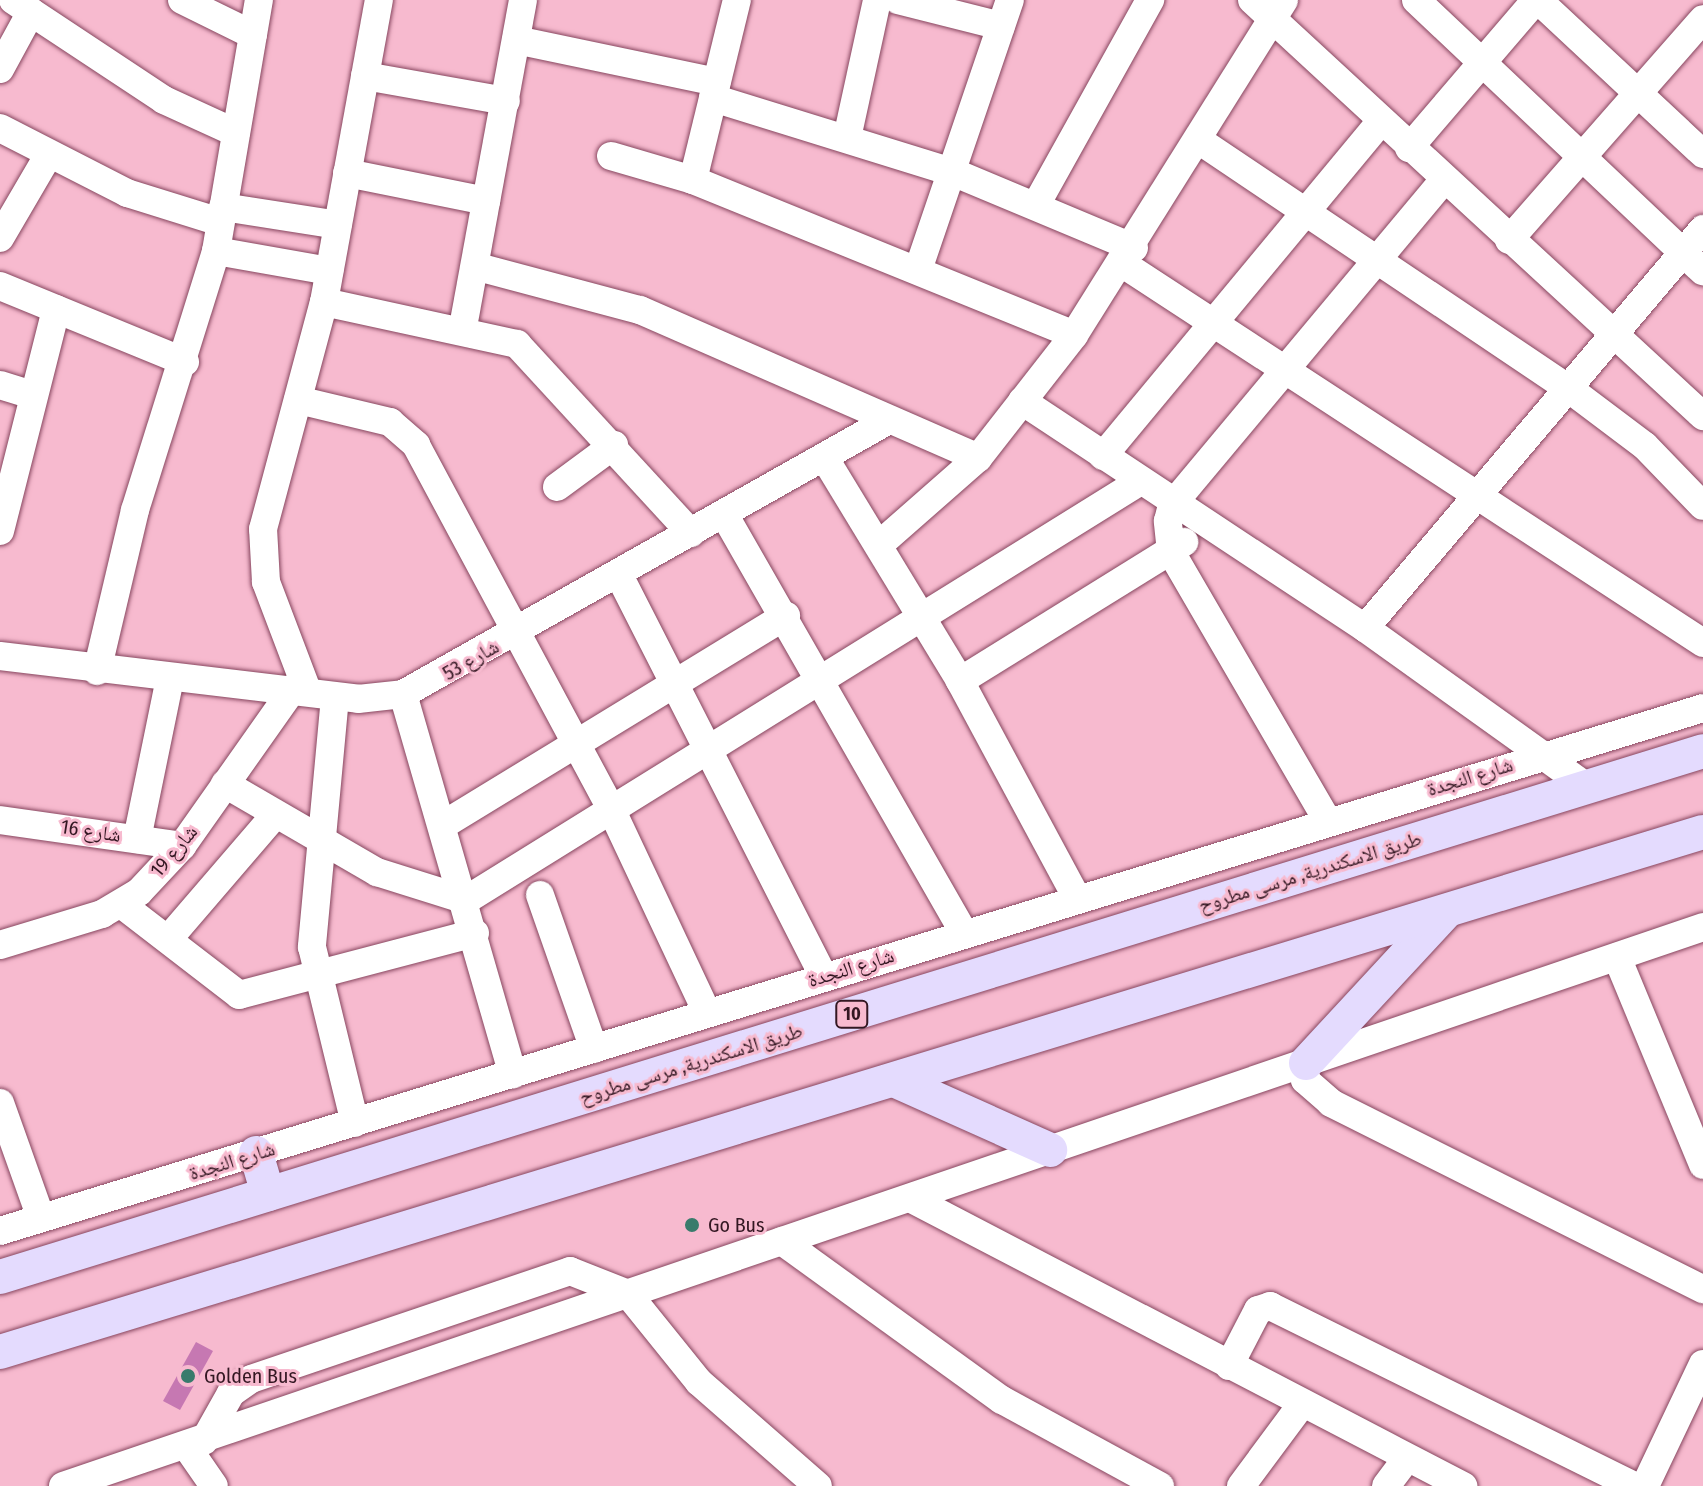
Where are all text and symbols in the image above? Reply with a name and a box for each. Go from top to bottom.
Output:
street label: شارع 53 [439,634,503,686]
street label: شارع النجدة [1424,753,1516,801]
street label: شارع 16 [59,814,123,848]
street label: شارع 19 [145,820,203,882]
street label: طريق الاسكندرية, مرسى مطروح [1196,827,1424,917]
street label: شارع النجدة [805,944,897,992]
road number: 10 [834,1000,870,1028]
street label: طريق الاسكندرية, مرسى مطروح [577,1019,805,1109]
street label: شارع النجدة [186,1137,278,1185]
place label: Go Bus [708,1213,765,1237]
marker: Go Bus [683,1216,701,1234]
place label: Golden Bus [204,1364,297,1388]
marker: Golden Bus [179,1367,197,1385]

